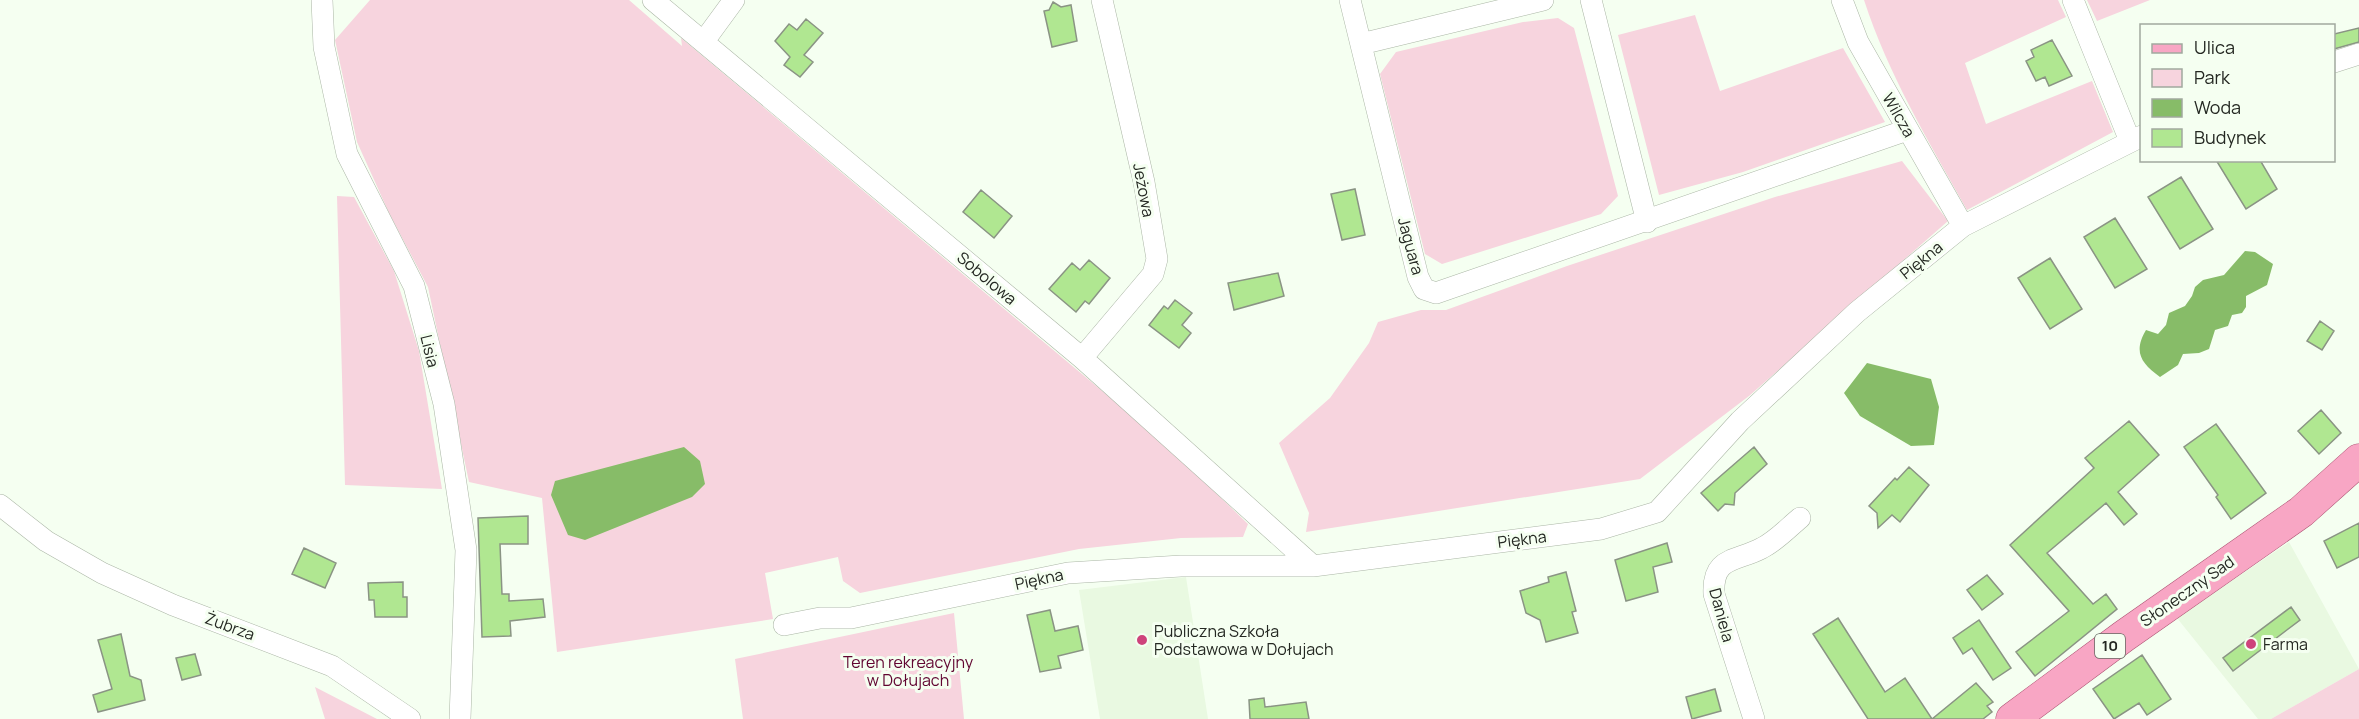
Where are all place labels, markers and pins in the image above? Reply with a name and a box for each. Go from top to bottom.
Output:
place label: Publiczna Szkoła Podstawowa w Dołujach [1154,620,1333,660]
marker: Publiczna Szkoła Podstawowa w Dołujach [1135,633,1149,647]
place label: Farma [2263,633,2308,655]
marker: Farma [2244,637,2258,651]

